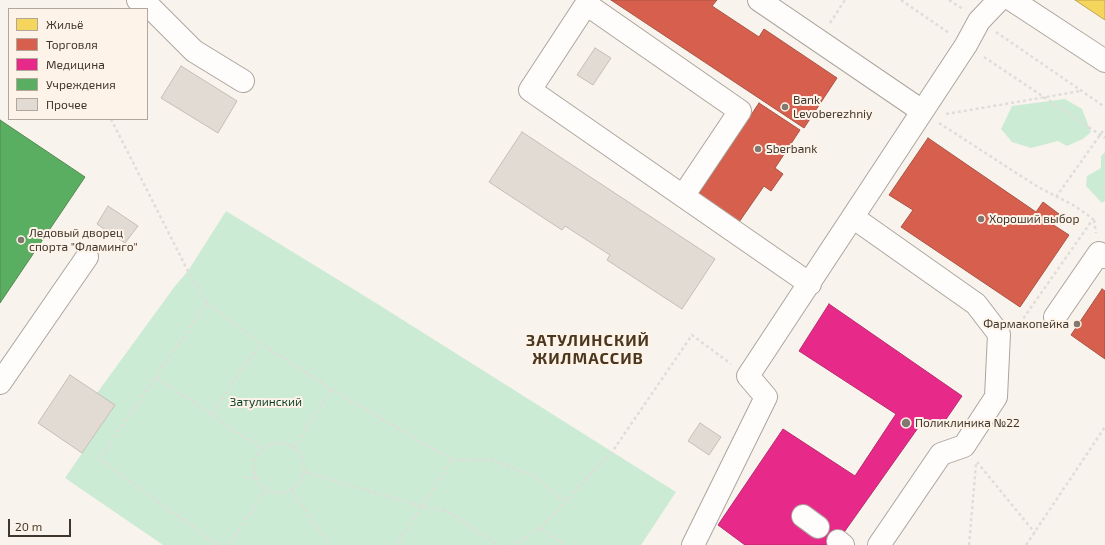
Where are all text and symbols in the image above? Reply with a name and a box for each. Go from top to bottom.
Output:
legend [8,8,148,120]
text: Жильё [46,17,83,31]
text: Торговля [46,37,98,51]
text: Медицина [46,57,105,71]
text: Учреждения [46,77,116,91]
place label: Bank Levoberezhniy [793,93,872,121]
text: Прочее [46,97,87,111]
marker: Bank Levoberezhniy [780,102,790,112]
place label: Sberbank [766,142,817,156]
marker: Sberbank [753,144,763,154]
place label: Хороший выбор [989,212,1079,226]
marker: Хороший выбор [976,214,986,224]
place label: Ледовый дворец спорта "Фламинго" [29,226,138,254]
marker: Ледовый дворец спорта "Фламинго" [16,235,26,245]
place label: Фармакопейка [983,317,1069,331]
marker: Фармакопейка [1072,319,1082,329]
district label: ЗАТУЛИНСКИЙ ЖИЛМАССИВ [526,331,650,369]
park label: Затулинский [230,395,302,409]
place label: Поликлиника №22 [915,416,1020,430]
marker: Поликлиника №22 [900,417,912,429]
scale bar [10,511,73,537]
text: 20 m [15,519,42,533]

